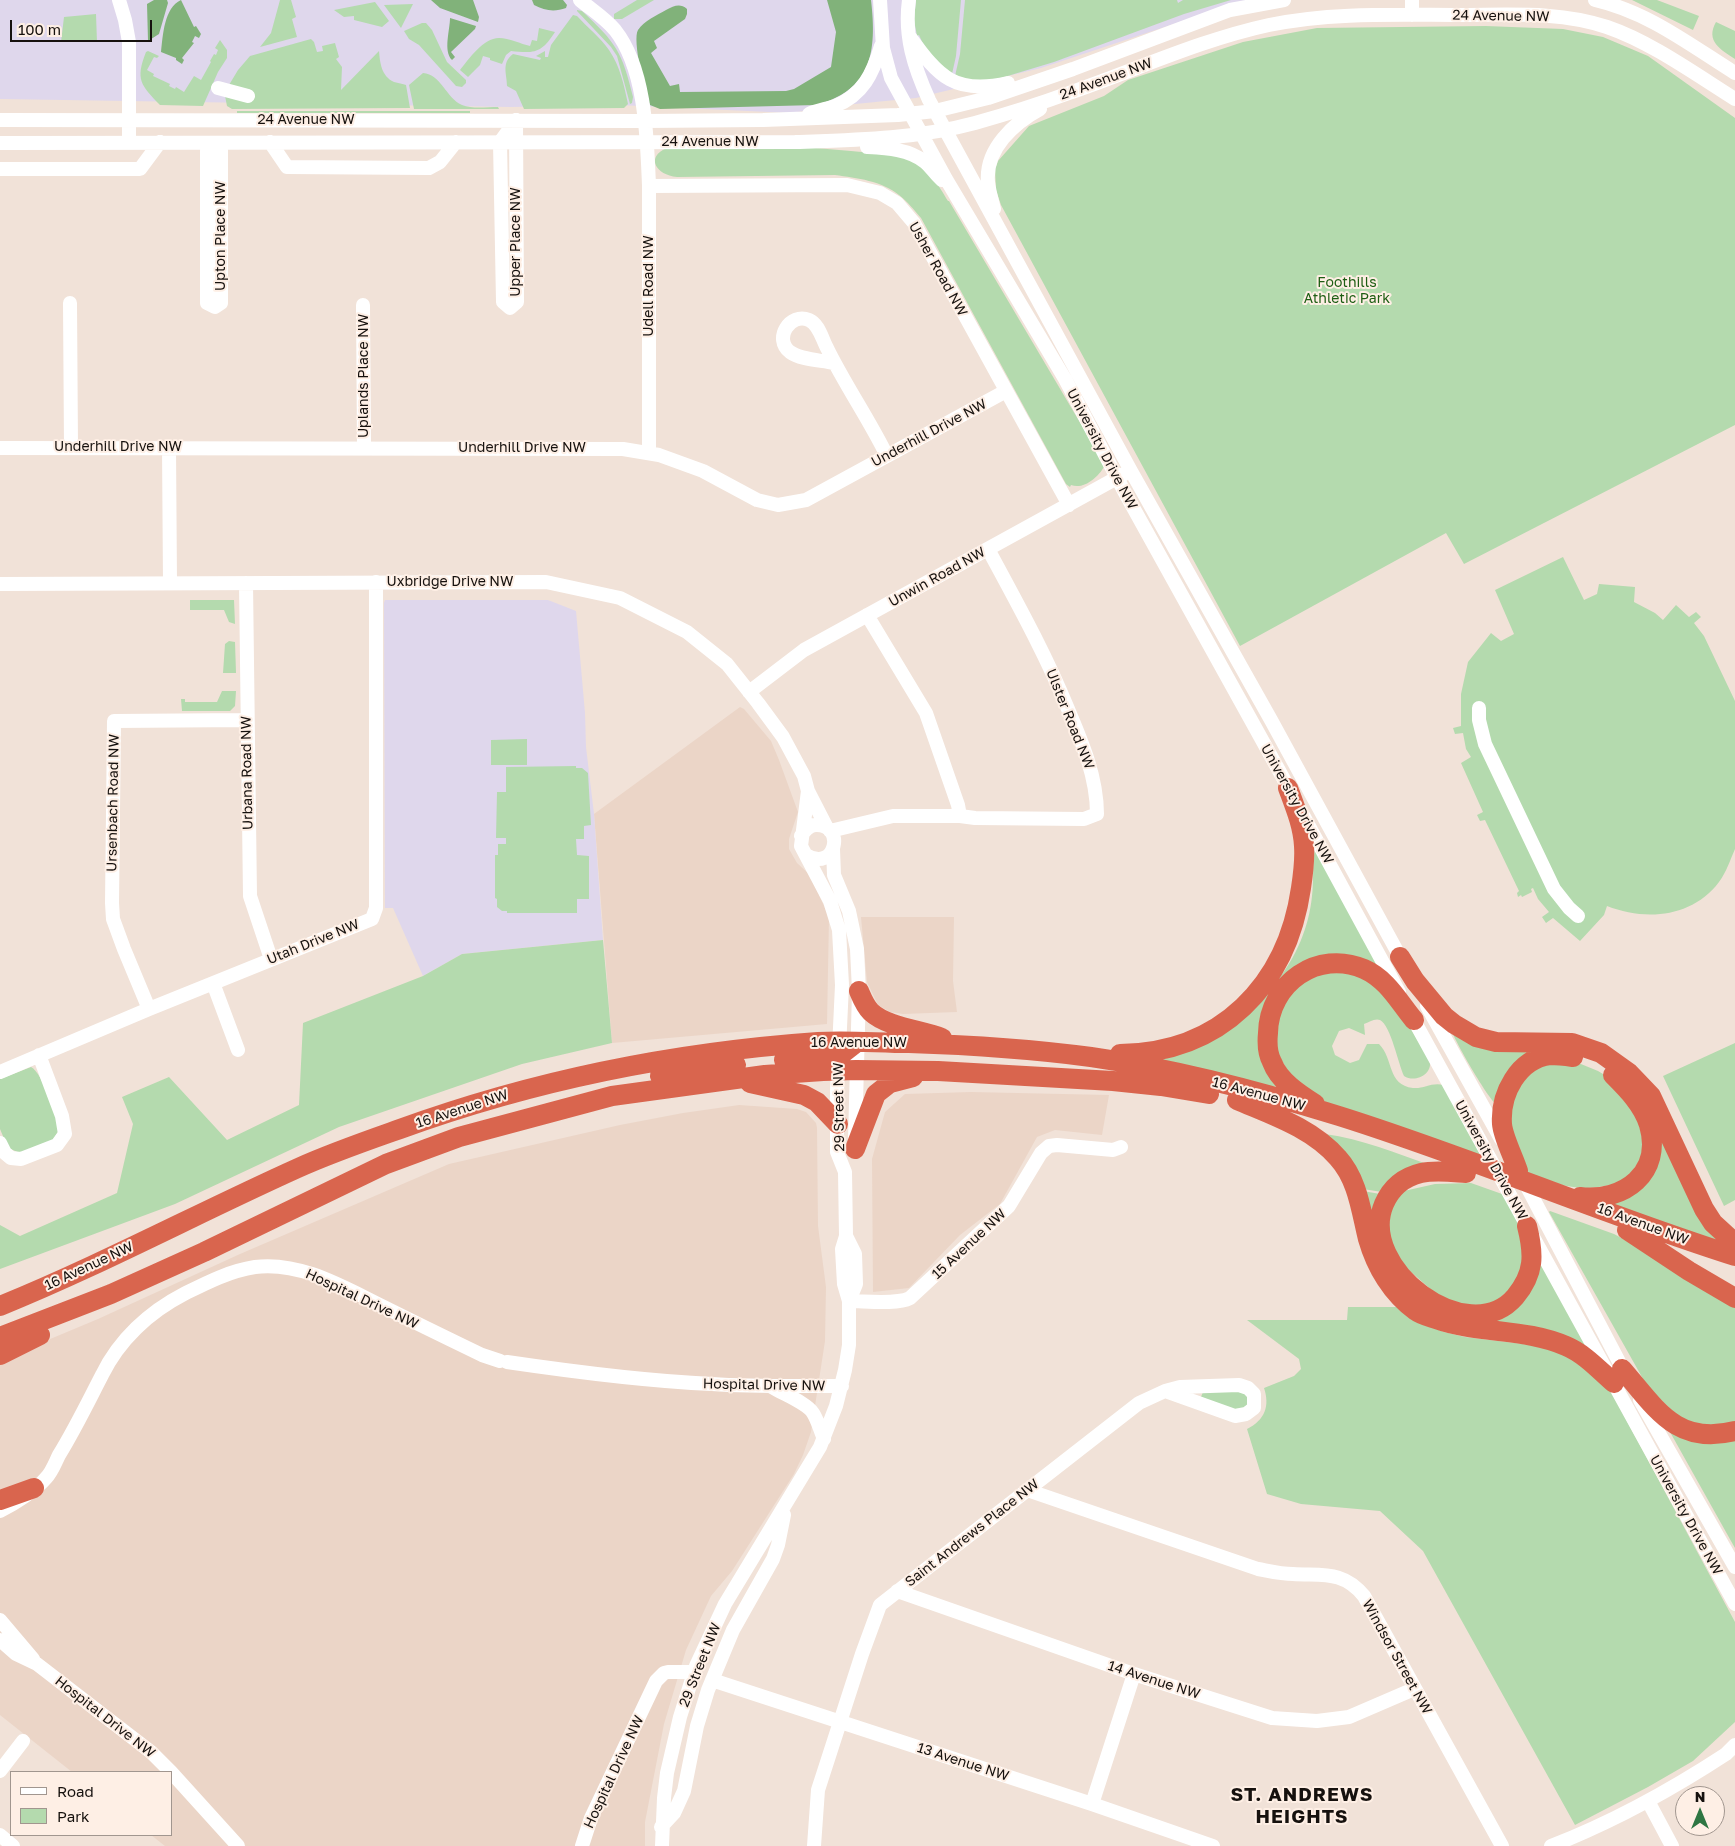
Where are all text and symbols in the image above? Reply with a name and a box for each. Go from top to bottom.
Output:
street label: 24 Avenue NW [1452,7,1550,25]
scale bar [12,10,155,42]
text: 100 m [18,20,61,38]
street label: 24 Avenue NW [1057,54,1155,104]
street label: 24 Avenue NW [257,112,355,128]
street label: 24 Avenue NW [661,134,759,150]
street label: Upton Place NW [213,181,229,291]
street label: Upper Place NW [508,187,524,297]
street label: Usher Road NW [905,219,971,319]
street label: Udell Road NW [641,235,657,337]
park label: Foothills Athletic Park [1304,275,1390,308]
street label: Uplands Place NW [356,314,372,438]
street label: University Drive NW [1063,386,1141,512]
street label: Underhill Drive NW [868,396,990,470]
street label: Underhill Drive NW [54,439,182,455]
street label: Underhill Drive NW [458,440,586,456]
street label: Unwin Road NW [886,544,988,610]
street label: Uxbridge Drive NW [387,574,513,590]
street label: Ulster Road NW [1042,666,1098,772]
street label: Urbana Road NW [238,716,256,830]
street label: Ursenbach Road NW [103,734,123,872]
street label: University Drive NW [1257,741,1337,867]
street label: Utah Drive NW [264,916,362,968]
street label: 16 Avenue NW [811,1035,907,1051]
street label: 29 Street NW [830,1062,848,1152]
street label: 16 Avenue NW [1211,1073,1307,1115]
street label: 16 Avenue NW [414,1086,510,1132]
street label: University Drive NW [1451,1097,1531,1223]
street label: 16 Avenue NW [1595,1200,1691,1248]
street label: 15 Avenue NW [928,1205,1010,1283]
street label: 16 Avenue NW [42,1238,136,1294]
street label: Hospital Drive NW [303,1265,421,1333]
street label: Hospital Drive NW [703,1376,825,1394]
street label: University Drive NW [1646,1452,1726,1578]
street label: Saint Andrews Place NW [902,1476,1042,1590]
street label: Windsor Street NW [1359,1597,1435,1717]
street label: 29 Street NW [676,1621,724,1709]
street label: 14 Avenue NW [1106,1657,1202,1703]
street label: Hospital Drive NW [52,1673,158,1761]
street label: Hospital Drive NW [580,1713,648,1831]
street label: 13 Avenue NW [915,1739,1011,1785]
legend [10,1771,172,1836]
text: Road [57,1782,94,1800]
district label: ST. ANDREWS HEIGHTS [1229,1784,1375,1828]
north arrow [1675,1786,1725,1836]
text: N [1695,1788,1705,1805]
text: Park [57,1807,89,1825]

